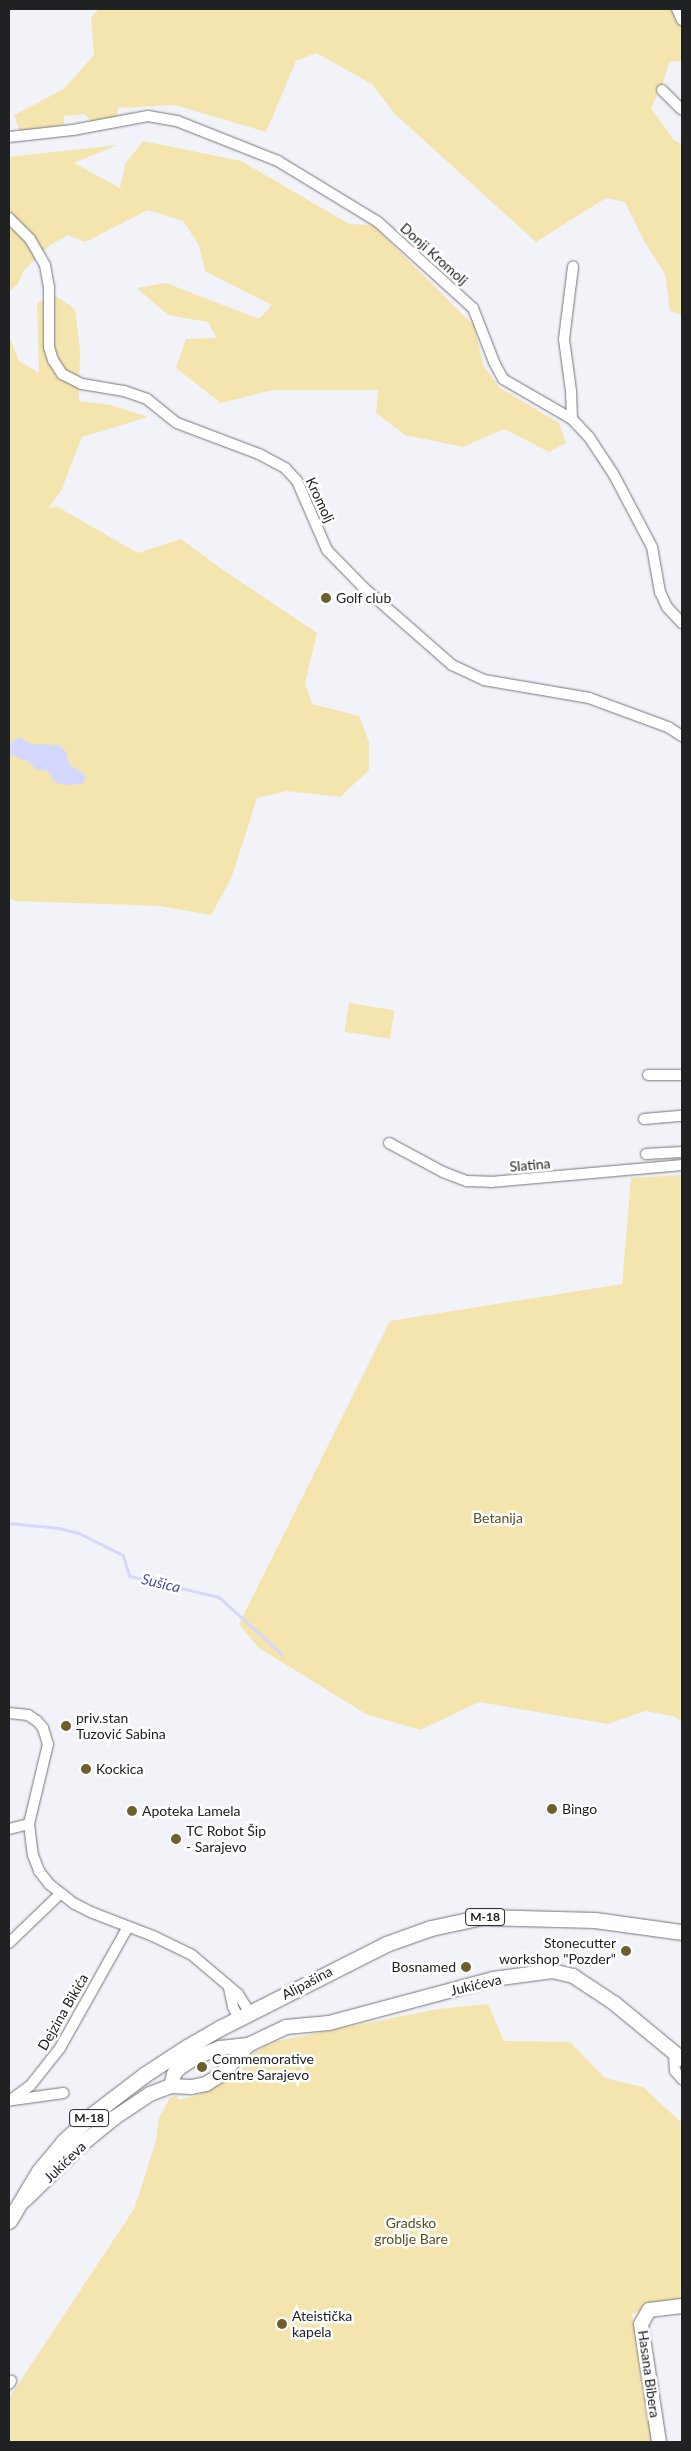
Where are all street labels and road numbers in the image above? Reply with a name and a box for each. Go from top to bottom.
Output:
street label: Donji Kromolj [397,219,471,289]
street label: Kromolj [302,475,338,525]
street label: Slatina [509,1155,551,1175]
road number: M-18 [465,1908,505,1926]
street label: Alipašina [279,1963,335,2003]
street label: Dejzina Bikića [34,1971,92,2053]
street label: Jukićeva [449,1971,503,1999]
road number: M-18 [69,2108,109,2128]
street label: Jukićeva [41,2138,89,2186]
street label: Hasana Bibera [635,2329,663,2419]

